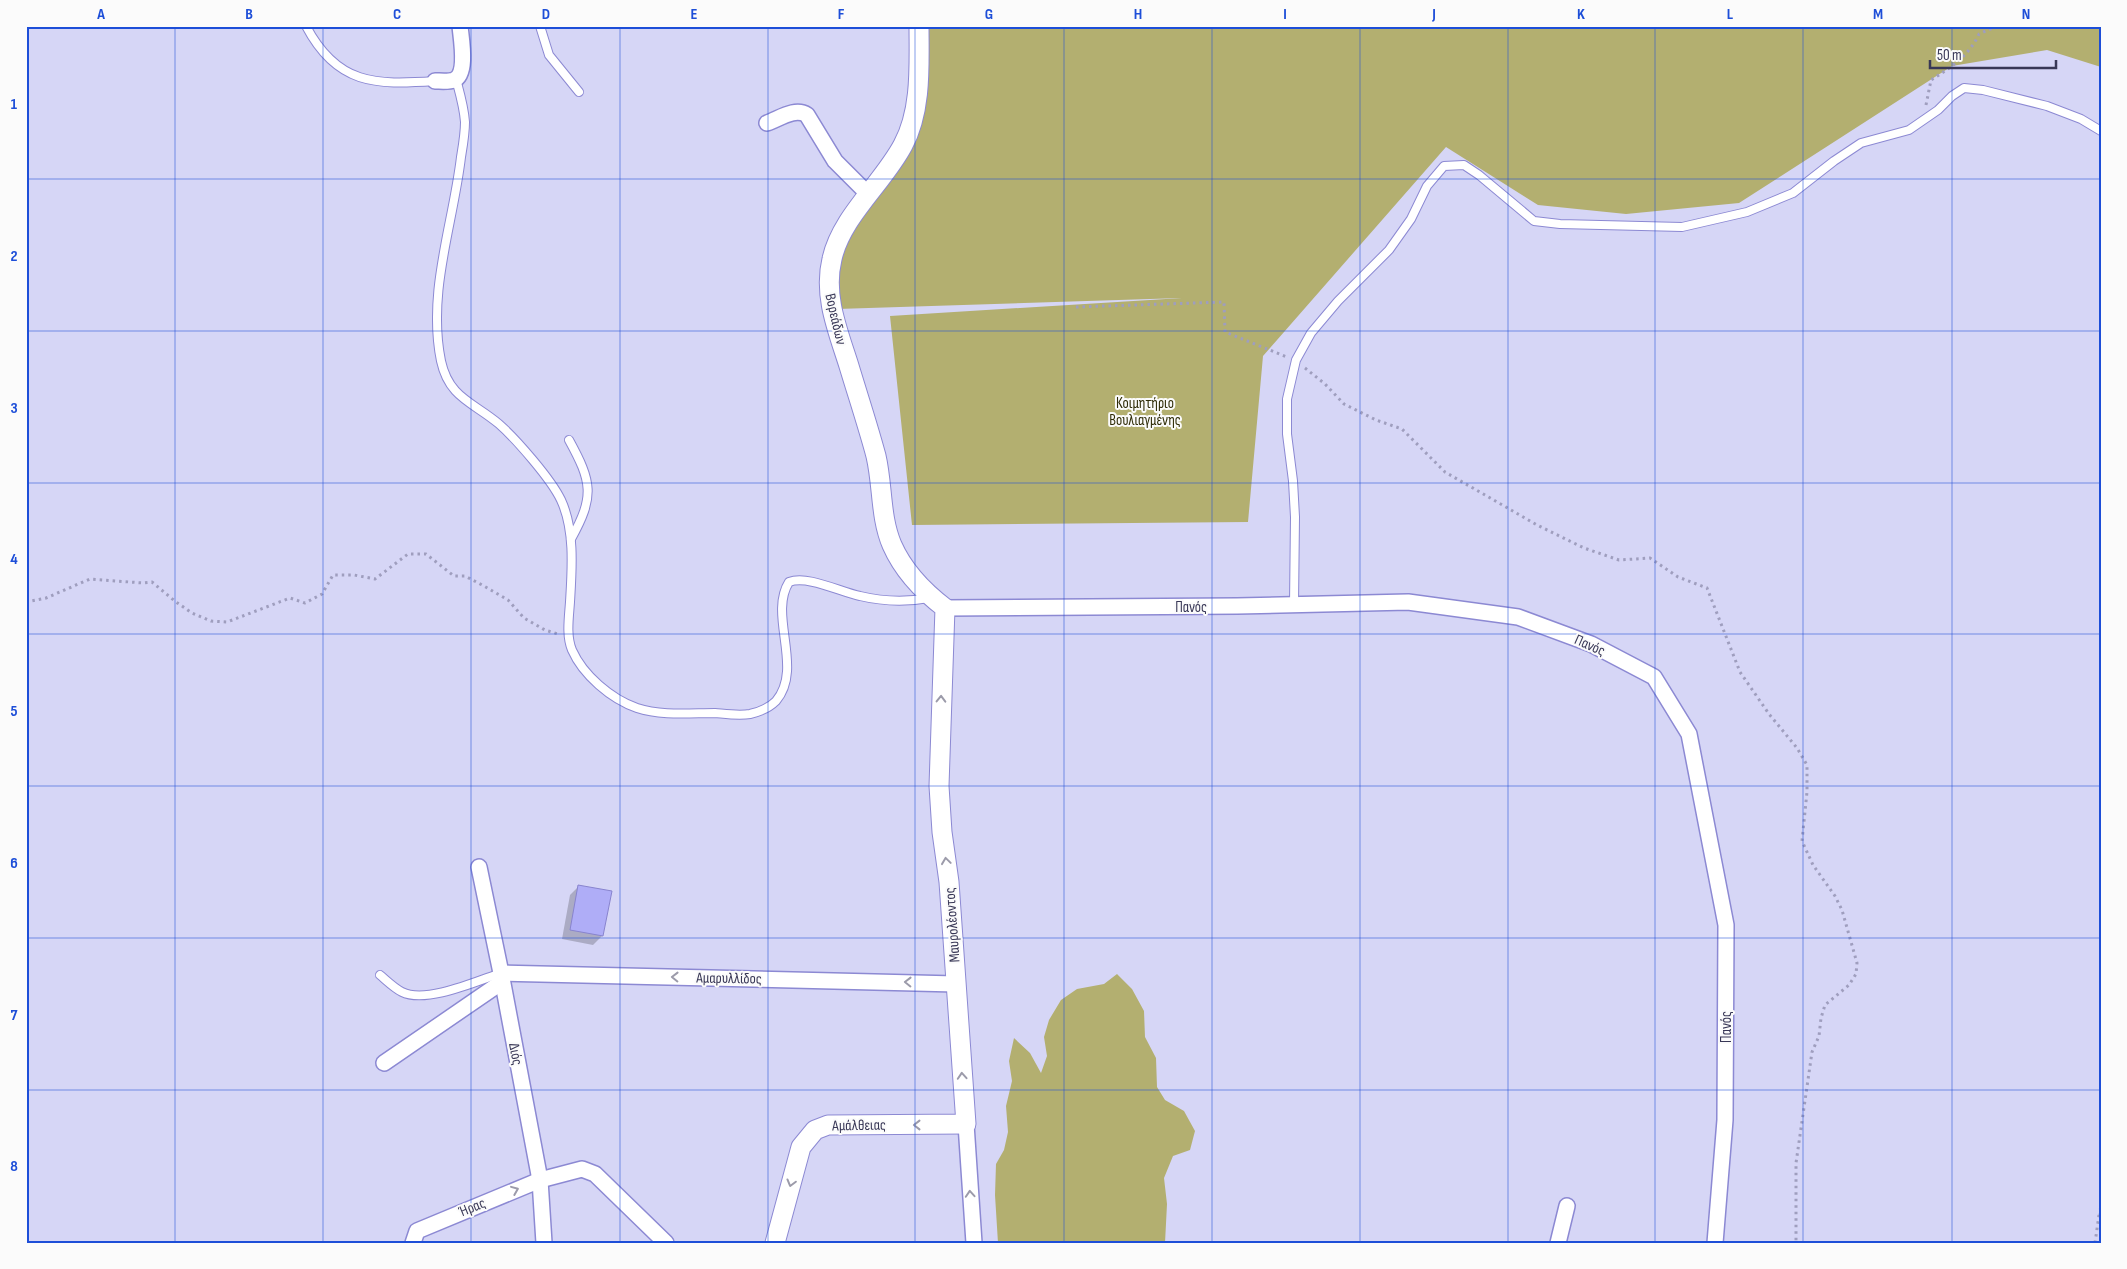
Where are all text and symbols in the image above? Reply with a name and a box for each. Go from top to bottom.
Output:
text: A [96,5,105,24]
text: B [245,5,253,24]
text: C [393,5,401,24]
text: D [542,5,550,24]
text: E [691,5,698,24]
text: F [838,5,845,24]
text: G [985,5,993,24]
text: H [1134,5,1142,24]
text: I [1283,5,1287,24]
text: J [1431,5,1436,24]
text: K [1577,5,1585,24]
text: L [1727,5,1734,24]
text: M [1873,5,1883,24]
text: N [2022,5,2030,24]
scale bar [1930,38,2056,70]
text: 50 m [1937,46,1962,65]
text: 1 [11,95,18,114]
text: 2 [10,247,18,266]
street label: Βορεάδων [820,292,851,347]
park label: Κοιμητήριο Βουλιαγμένης [1109,394,1181,430]
text: 3 [10,399,18,418]
text: 4 [10,550,18,569]
street label: Πανός [1175,598,1207,617]
street label: Πανός [1571,630,1608,661]
one-way arrow [936,695,946,703]
text: 5 [10,702,18,721]
text: 6 [10,854,18,873]
one-way arrow [942,857,952,866]
street label: Μαυρολέοντος [940,887,965,963]
street label: Αμαρυλλίδος [695,968,762,989]
one-way arrow [671,972,678,982]
one-way arrow [903,977,911,988]
text: 7 [11,1006,18,1025]
street label: Πανός [1717,1011,1736,1043]
street label: Διός [504,1041,527,1067]
one-way arrow [957,1071,968,1079]
street label: Αμάλθειας [831,1116,886,1135]
one-way arrow [913,1120,920,1130]
text: 8 [10,1157,18,1176]
one-way arrow [787,1179,797,1187]
one-way arrow [510,1186,519,1196]
one-way arrow [965,1190,976,1198]
street label: Ήρας [455,1194,488,1222]

